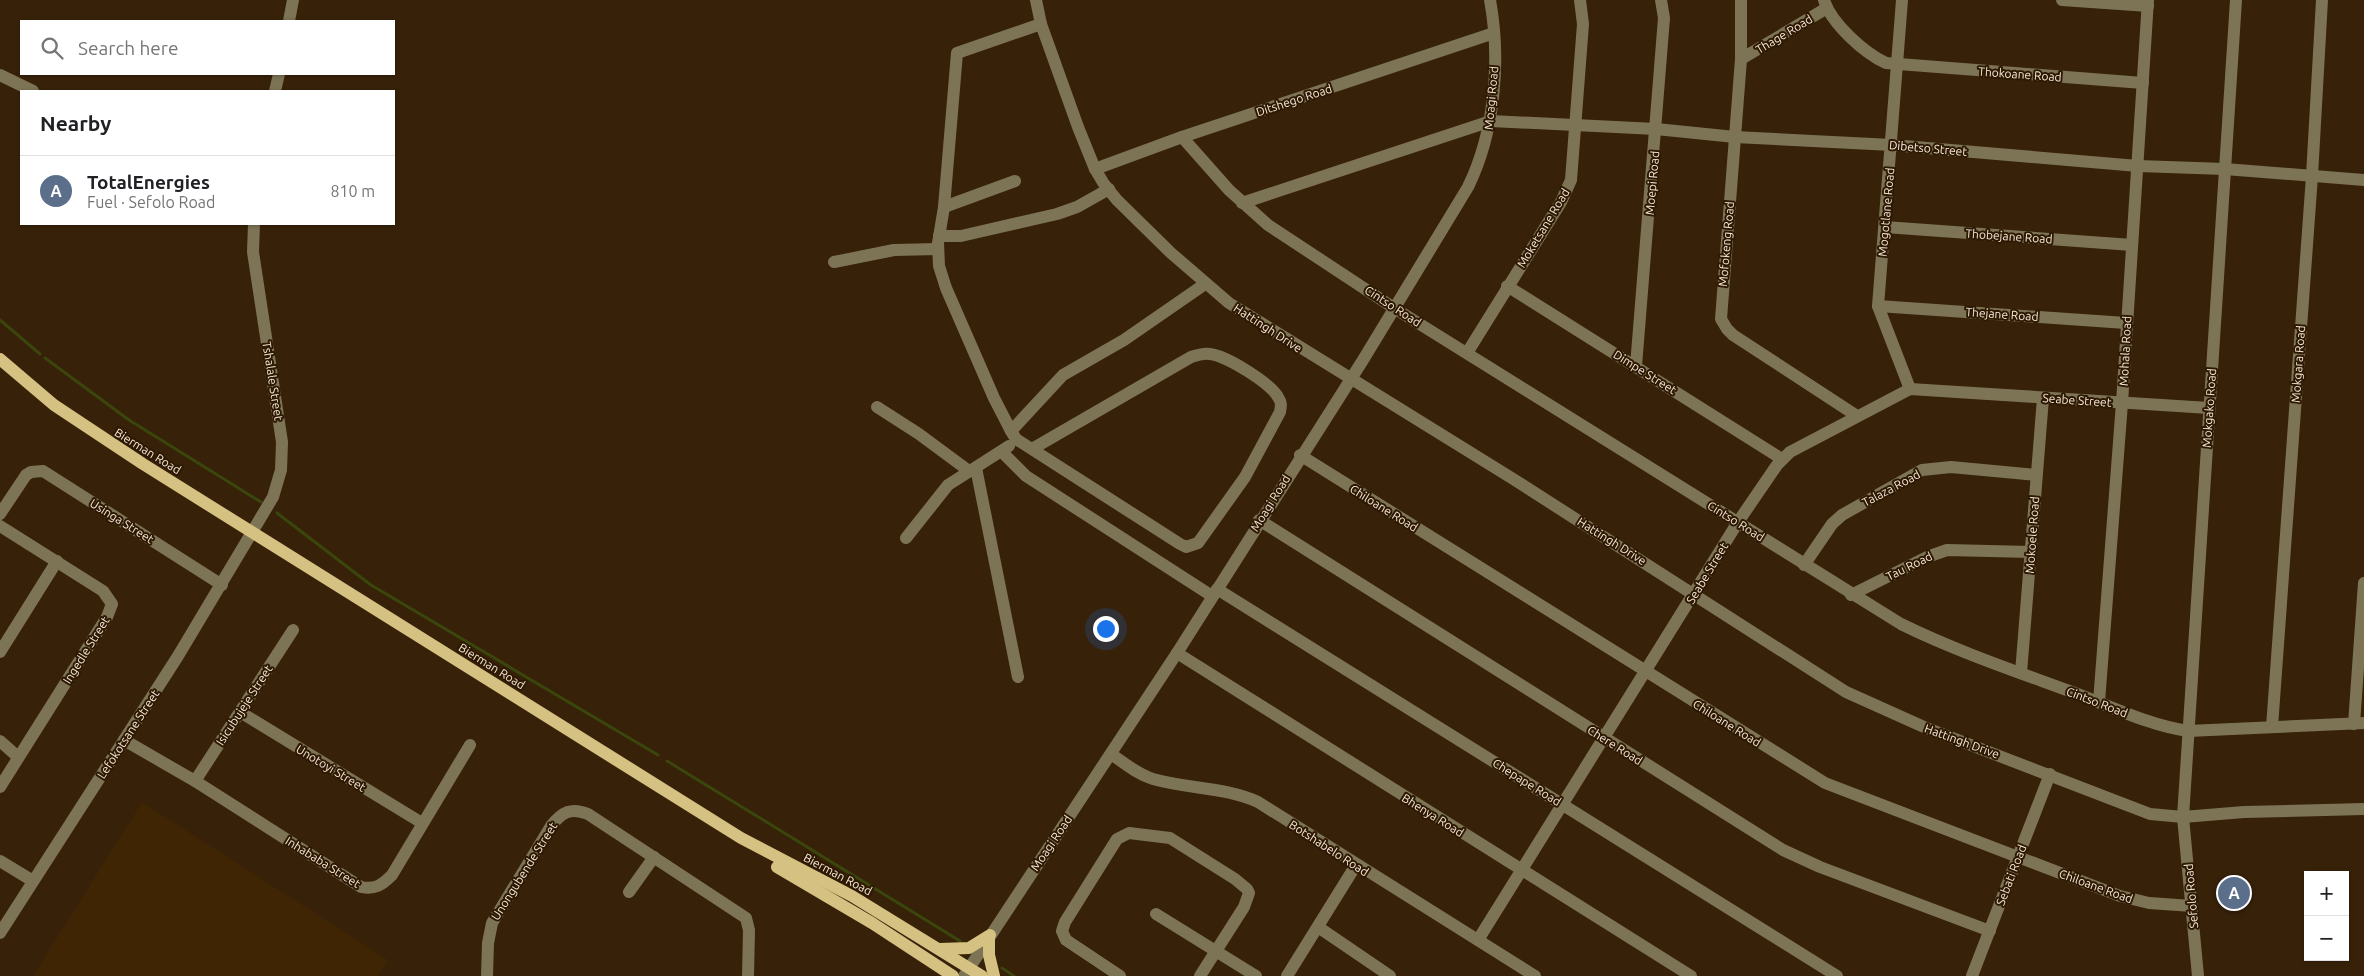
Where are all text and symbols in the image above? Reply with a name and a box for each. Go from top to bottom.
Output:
street label: Thage Road [1753,12,1815,56]
search box [20,20,395,75]
icon: search [38,34,66,62]
text: Search here [78,37,178,59]
street label: Thokoane Road [1978,65,2062,83]
street label: Moagi Road [1482,66,1500,130]
street label: Ditshego Road [1254,82,1334,118]
text: Nearby [40,111,111,135]
street label: Dibetso Street [1888,138,1968,158]
street label: Moepi Road [1643,150,1661,216]
street label: Mogotlane Road [1876,167,1896,257]
text: TotalEnergies [87,171,210,193]
text: A [50,182,62,200]
text: 810 m [330,182,375,200]
street label: Moketsane Road [1514,186,1572,270]
text: Fuel · Sefolo Road [87,193,215,211]
street label: Mofokeng Road [1716,201,1736,287]
street label: Thobejane Road [1965,226,2053,246]
street label: Cintso Road [1362,283,1424,329]
street label: Hattingh Drive [1231,301,1305,355]
street label: Thejane Road [1965,305,2039,323]
street label: Mohala Road [2117,316,2133,386]
street label: Mokgara Road [2289,325,2307,403]
street label: Tshalale Street [260,341,286,422]
street label: Dimpe Street [1611,348,1679,397]
street label: Mokgako Road [2200,368,2218,448]
street label: Seabe Street [2042,391,2112,409]
street label: Bierman Road [113,425,183,477]
street label: Talaza Road [1860,467,1922,509]
street label: Moagi Road [1248,472,1292,534]
street label: Chiloane Road [1348,482,1420,534]
street label: Usinga Street [88,496,156,546]
street label: Mokoele Road [2023,496,2041,574]
street label: Cintso Road [1705,498,1767,544]
street label: Hattingh Drive [1575,515,1649,567]
street label: Seabe Street [1684,540,1730,606]
street label: Tau Road [1884,549,1934,583]
street label: Ingedle Street [60,614,112,686]
your location [1093,616,1119,642]
street label: Bierman Road [457,640,527,692]
street label: Isicubujeje Street [213,662,275,747]
street label: Cintso Road [2065,684,2129,720]
street label: Lefokotsane Street [95,687,162,781]
street label: Chiloane Road [1691,697,1763,749]
street label: Hattingh Drive [1923,721,2001,761]
street label: Chere Road [1585,723,1645,767]
street label: Unotoyi Street [294,742,368,794]
street label: Chepape Road [1490,756,1564,808]
street label: Bhenya Road [1400,791,1466,839]
street label: Moagi Road [1028,813,1074,873]
street label: Botshabelo Road [1287,818,1371,878]
street label: Unongubende Street [489,819,560,922]
street label: Inhababa Street [283,834,363,890]
street label: Sebati Road [1993,843,2029,907]
street label: Bierman Road [802,851,874,897]
street label: Sefolo Road [2182,863,2200,929]
street label: Chiloane Road [2057,867,2135,905]
map controls [2304,871,2349,961]
button: + [2304,871,2349,916]
pin: A [2218,874,2250,912]
button: − [2304,916,2349,961]

